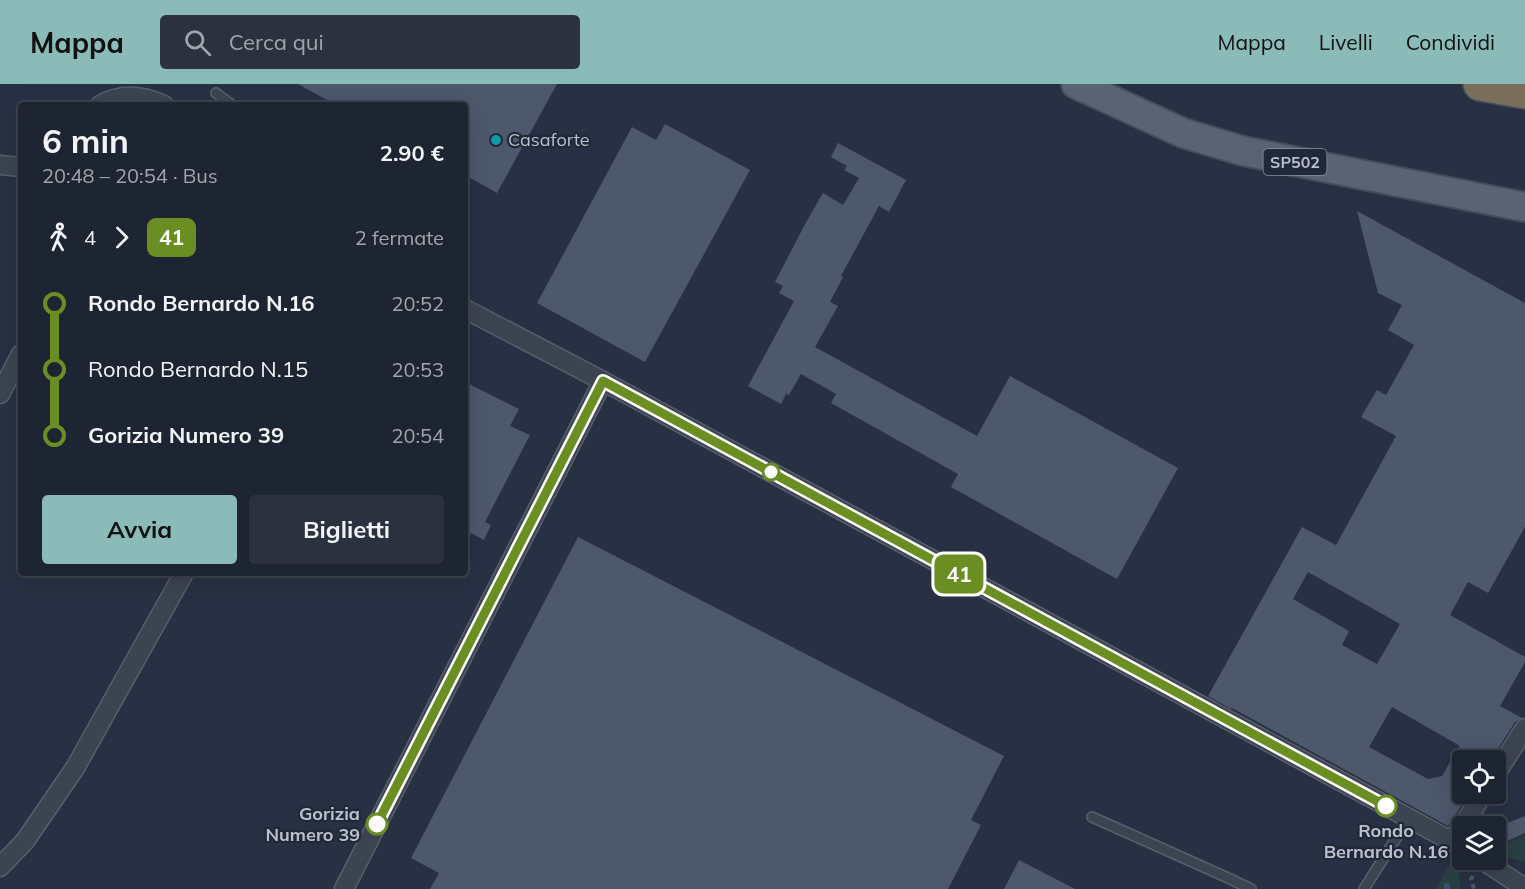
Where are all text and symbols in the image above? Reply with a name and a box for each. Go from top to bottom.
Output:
search box [160,15,580,69]
text: Mappa [30,25,124,60]
icon: search [181,26,214,59]
text: Cerca qui [229,28,324,56]
text: Mappa [1217,29,1286,55]
text: Livelli [1319,29,1373,55]
text: Condividi [1406,29,1495,55]
text: 6 min [42,120,129,161]
place label: Casaforte [508,128,590,151]
marker: Casaforte [489,133,503,147]
text: 2.90 € [380,139,444,167]
road number: SP502 [1264,149,1326,175]
text: 20:48 – 20:54 · Bus [42,163,218,188]
icon: walk [42,221,75,254]
icon: forward [105,221,138,254]
text: 41 [159,224,184,250]
text: 4 [84,225,96,250]
text: 2 fermate [355,225,444,250]
text: Rondo Bernardo N.16 [88,289,315,317]
text: 20:52 [391,291,444,316]
text: Rondo Bernardo N.15 [88,355,308,383]
text: 20:53 [391,357,444,382]
text: Gorizia Numero 39 [88,421,284,449]
text: 20:54 [391,423,444,448]
unlabelled marker [762,463,780,481]
button: Avvia [42,495,237,564]
button: Biglietti [249,495,444,564]
line badge: 41 [932,554,986,594]
text: 41 [946,561,972,587]
map controls [1452,750,1506,870]
button: locate [1452,750,1506,804]
marker: Rondo Bernardo N.16 [1375,795,1397,817]
place label: Gorizia Numero 39 [266,802,360,846]
marker: Gorizia Numero 39 [366,813,388,835]
button: layers [1452,816,1506,870]
place label: Rondo Bernardo N.16 [1324,819,1449,863]

